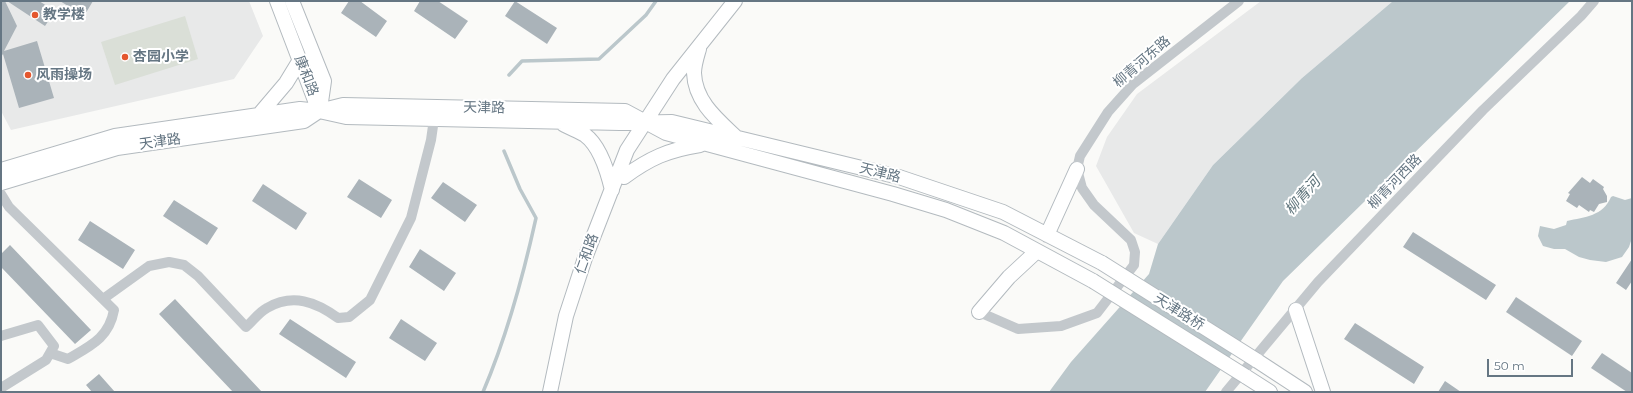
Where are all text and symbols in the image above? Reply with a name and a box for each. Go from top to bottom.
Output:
place label: 教学楼 [43,7,85,23]
marker: 教学楼 [30,10,40,20]
street label: 柳青河东路 [1110,33,1174,91]
place label: 杏园小学 [133,49,189,65]
marker: 杏园小学 [120,52,130,62]
street label: 康和路 [291,53,321,99]
place label: 风雨操场 [36,67,92,83]
marker: 风雨操场 [23,70,33,80]
street label: 天津路 [463,99,505,117]
street label: 天津路 [138,131,182,153]
street label: 柳青河西路 [1365,151,1425,213]
street label: 天津路 [858,160,902,186]
water label: 柳青河 [1281,173,1325,219]
street label: 仁和路 [572,231,602,277]
street label: 天津路桥 [1151,290,1207,334]
scale bar [1489,351,1575,377]
text: 50 m [1494,358,1525,373]

